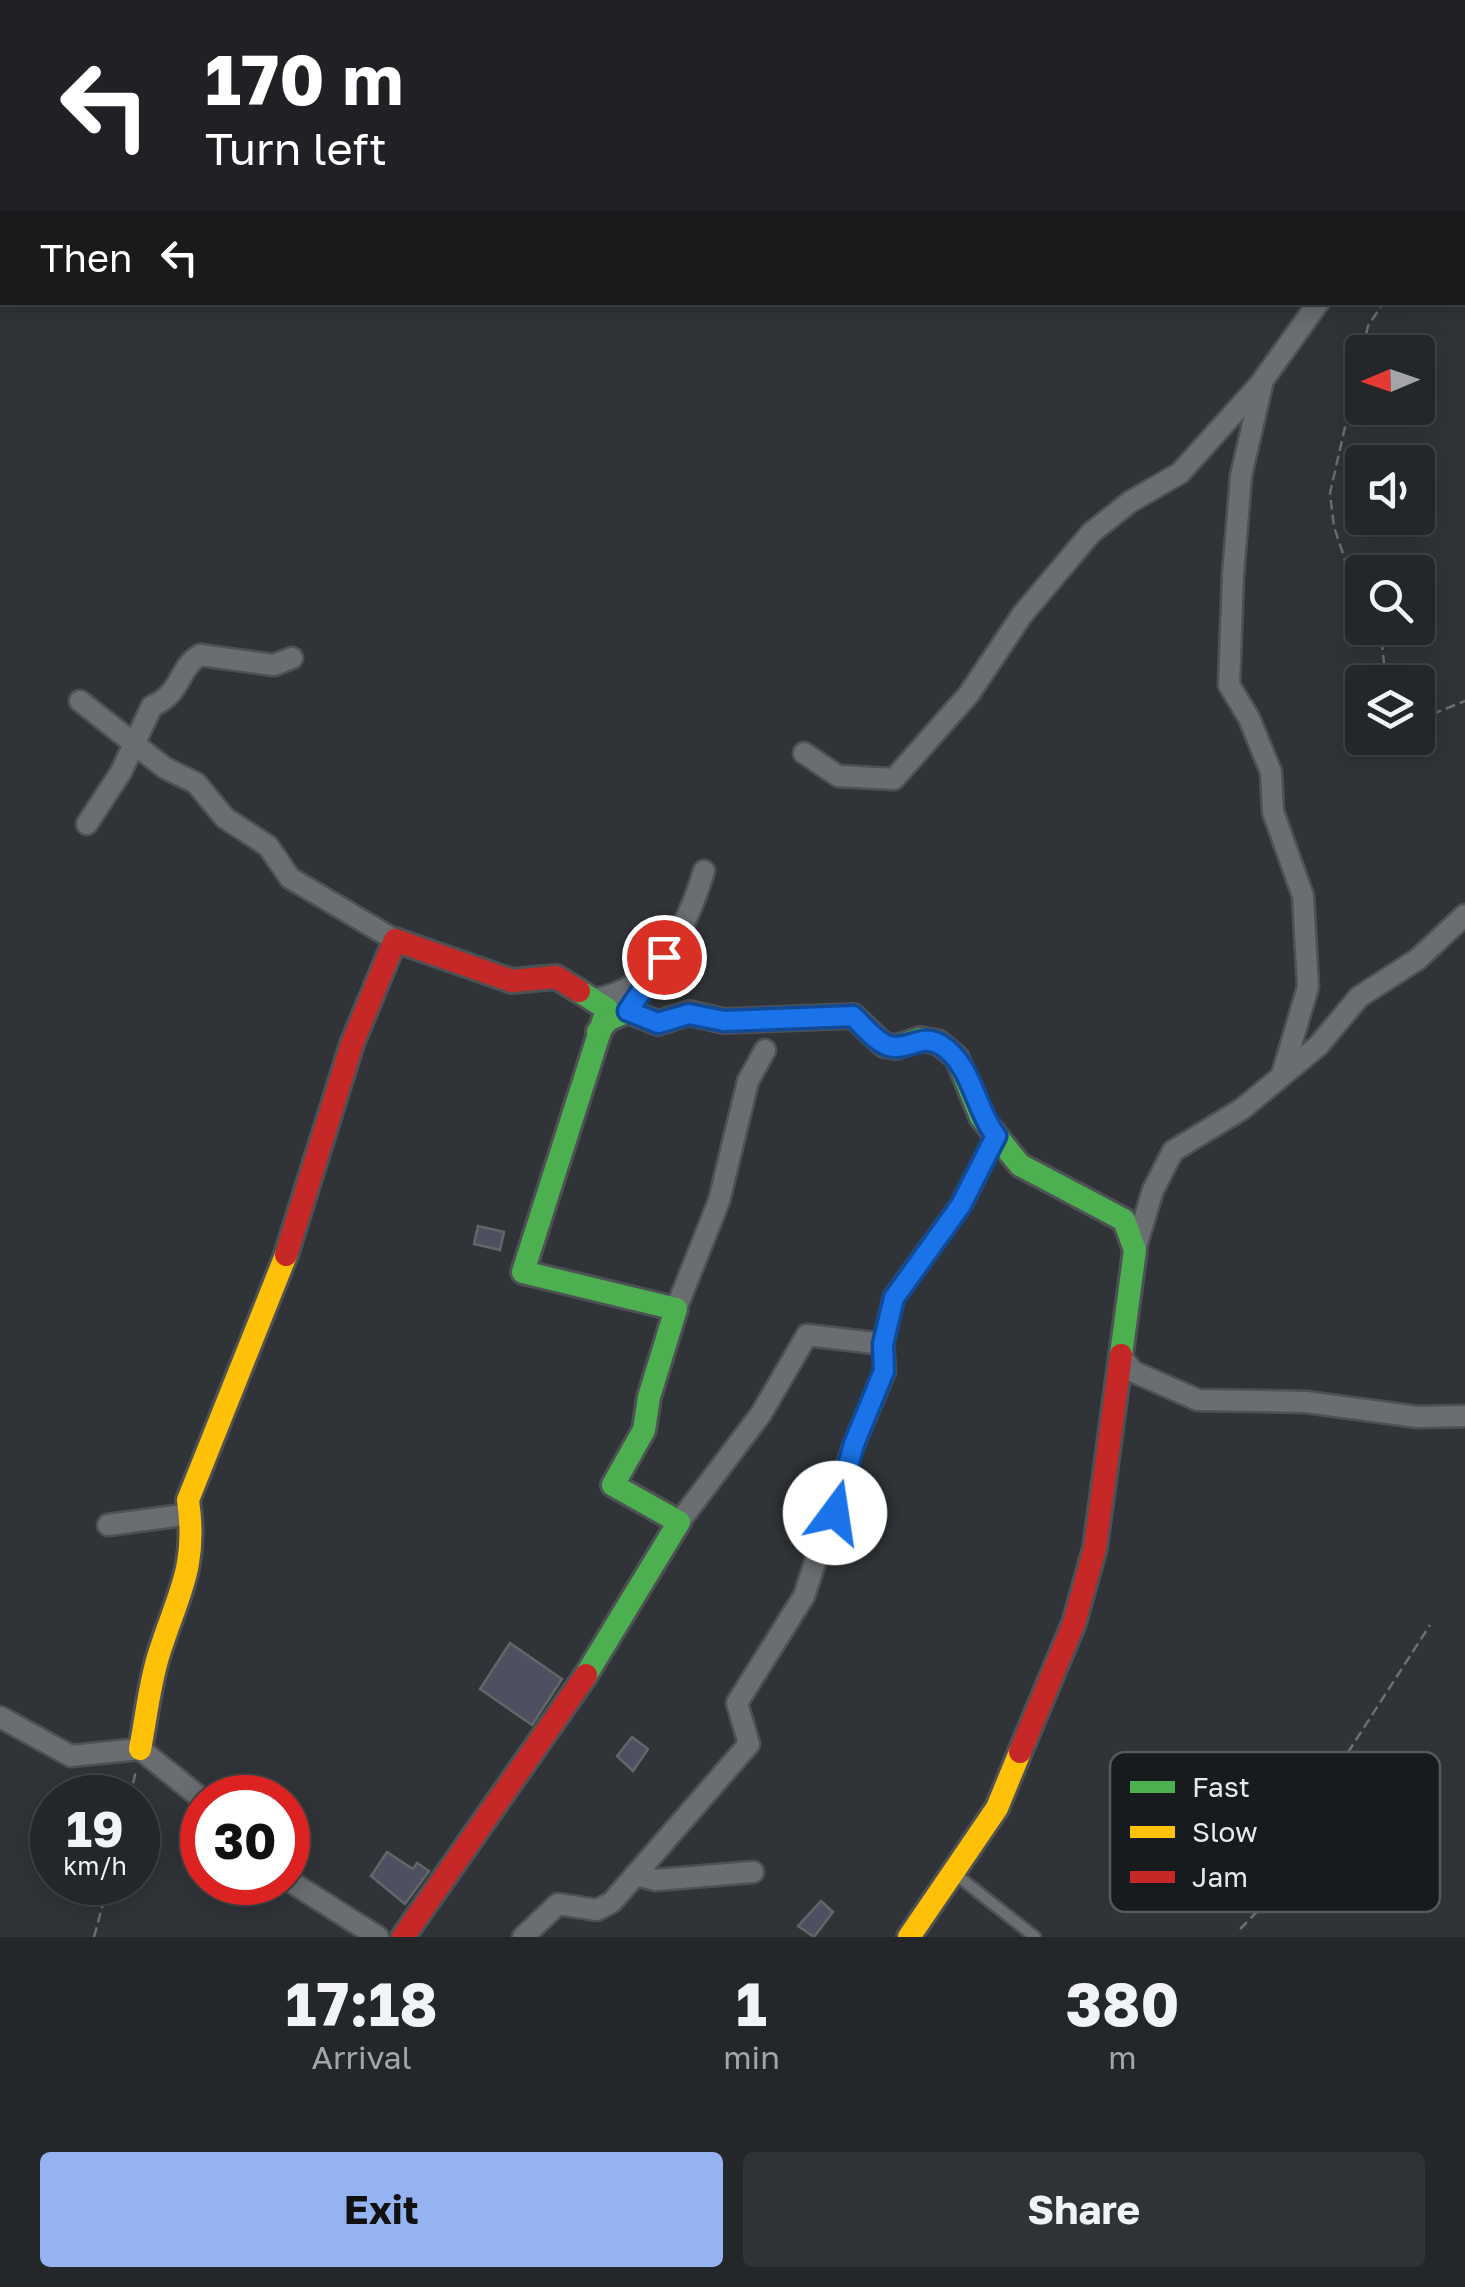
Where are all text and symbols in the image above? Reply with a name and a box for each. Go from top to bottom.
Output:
text: 170 m [205,36,403,120]
icon: left [40,40,170,170]
text: Turn left [205,121,387,175]
icon: left [152,230,207,285]
text: Then [40,235,132,280]
north arrow [1345,335,1435,425]
map controls [1345,335,1435,755]
button: sound [1345,445,1435,535]
button: search [1345,555,1435,645]
button: layers [1345,665,1435,755]
pin [622,915,707,1000]
icon: arrive [637,930,692,985]
position arrow [783,1461,887,1565]
legend [1110,1752,1440,1912]
text: Fast [1192,1770,1250,1803]
speed limit sign: 30 [180,1775,310,1905]
text: 19 [66,1798,124,1858]
text: Slow [1192,1815,1258,1848]
text: km/h [63,1850,127,1881]
text: Jam [1192,1860,1248,1893]
text: 17:18 [286,1967,438,2039]
text: 1 [736,1967,767,2039]
text: 380 [1065,1967,1179,2039]
text: Arrival [312,2038,412,2076]
text: min [723,2038,780,2076]
text: m [1108,2038,1137,2076]
button: Exit [40,2152,723,2267]
button: Share [743,2152,1425,2267]

